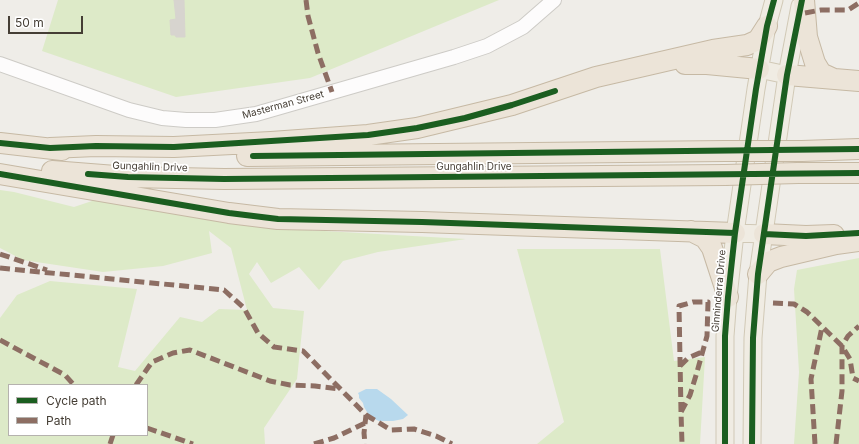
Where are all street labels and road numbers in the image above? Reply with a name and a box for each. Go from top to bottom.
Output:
street label: Masterman Street [241,88,325,122]
street label: Gungahlin Drive [112,160,188,174]
street label: Gungahlin Drive [436,161,512,173]
street label: Ginninderra Drive [709,249,729,333]

